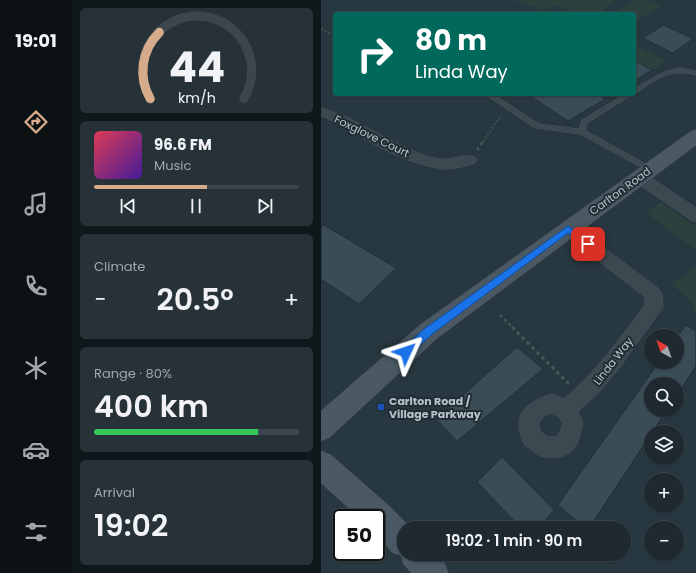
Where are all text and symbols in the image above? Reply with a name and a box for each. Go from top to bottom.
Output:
text: 80 m [415,21,487,60]
text: 19:01 [15,28,57,53]
icon: right [349,28,401,80]
text: 44 [168,37,225,96]
text: Linda Way [415,59,508,84]
text: km/h [177,87,216,107]
icon: directions [22,108,50,136]
street label: Foxglove Court [332,111,412,161]
text: 96.6 FM [154,134,212,155]
text: Music [154,156,191,175]
street label: Carlton Road [586,163,654,219]
icon: music [22,190,50,218]
icon: previous [117,195,139,217]
icon: pause [185,195,207,217]
icon: next [254,195,276,217]
pin [571,227,605,261]
icon: arrive [577,233,599,255]
text: Climate [94,257,145,276]
icon: phone [22,272,50,300]
text: 20.5° [157,278,234,321]
text: − [94,284,106,315]
text: + [284,284,299,315]
north arrow [644,329,684,369]
map controls [644,329,684,561]
position arrow [385,331,427,373]
street label: Linda Way [589,333,637,388]
icon: climate [22,354,50,382]
text: Range · 80% [94,364,172,383]
button: search [644,377,684,417]
text: 400 km [94,385,209,428]
place label: Carlton Road / Village Parkway [389,393,481,422]
marker: Carlton Road / Village Parkway [376,402,386,412]
button: layers [644,425,684,465]
icon: car [22,436,50,464]
button: + [644,473,684,513]
text: Arrival [94,483,135,502]
text: 19:02 [94,504,168,547]
speed limit sign: 50 [333,509,385,561]
icon: filters [22,518,50,546]
button: − [644,521,684,561]
text: 19:02 · 1 min · 90 m [446,530,582,551]

